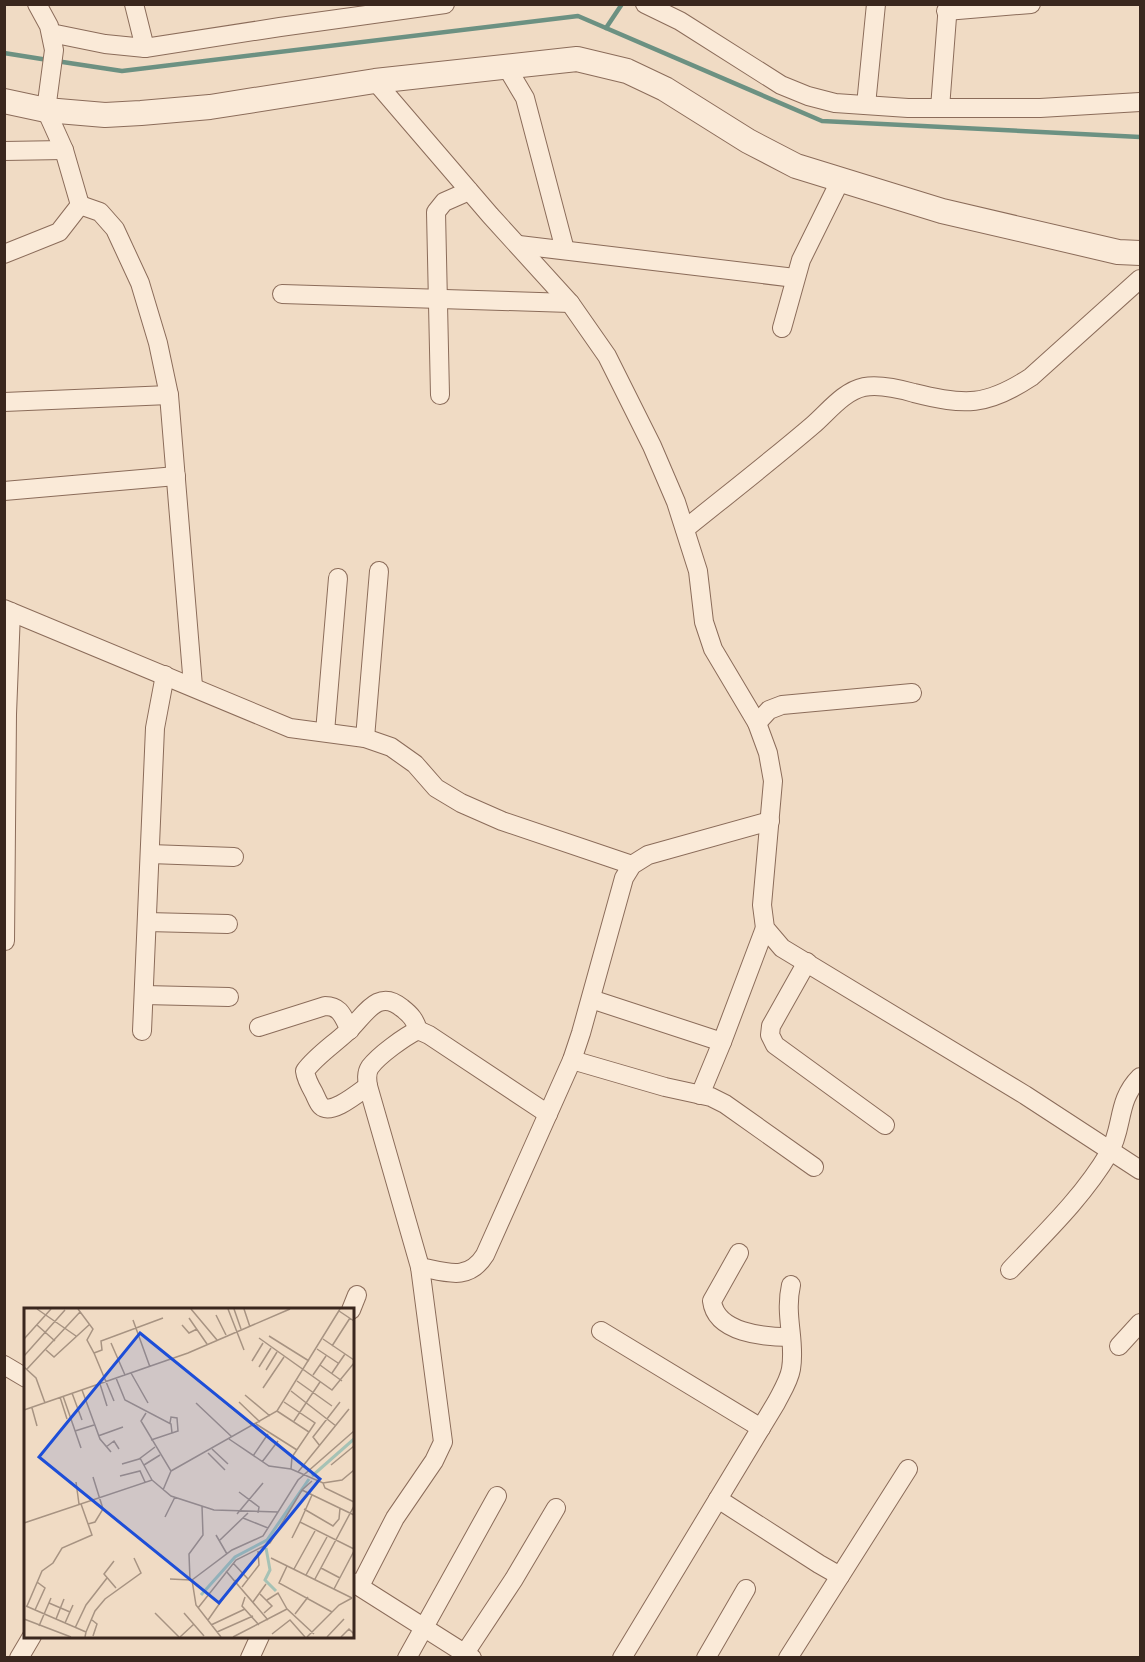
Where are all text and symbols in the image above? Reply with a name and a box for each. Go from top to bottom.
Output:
inset map [24,1308,354,1638]

